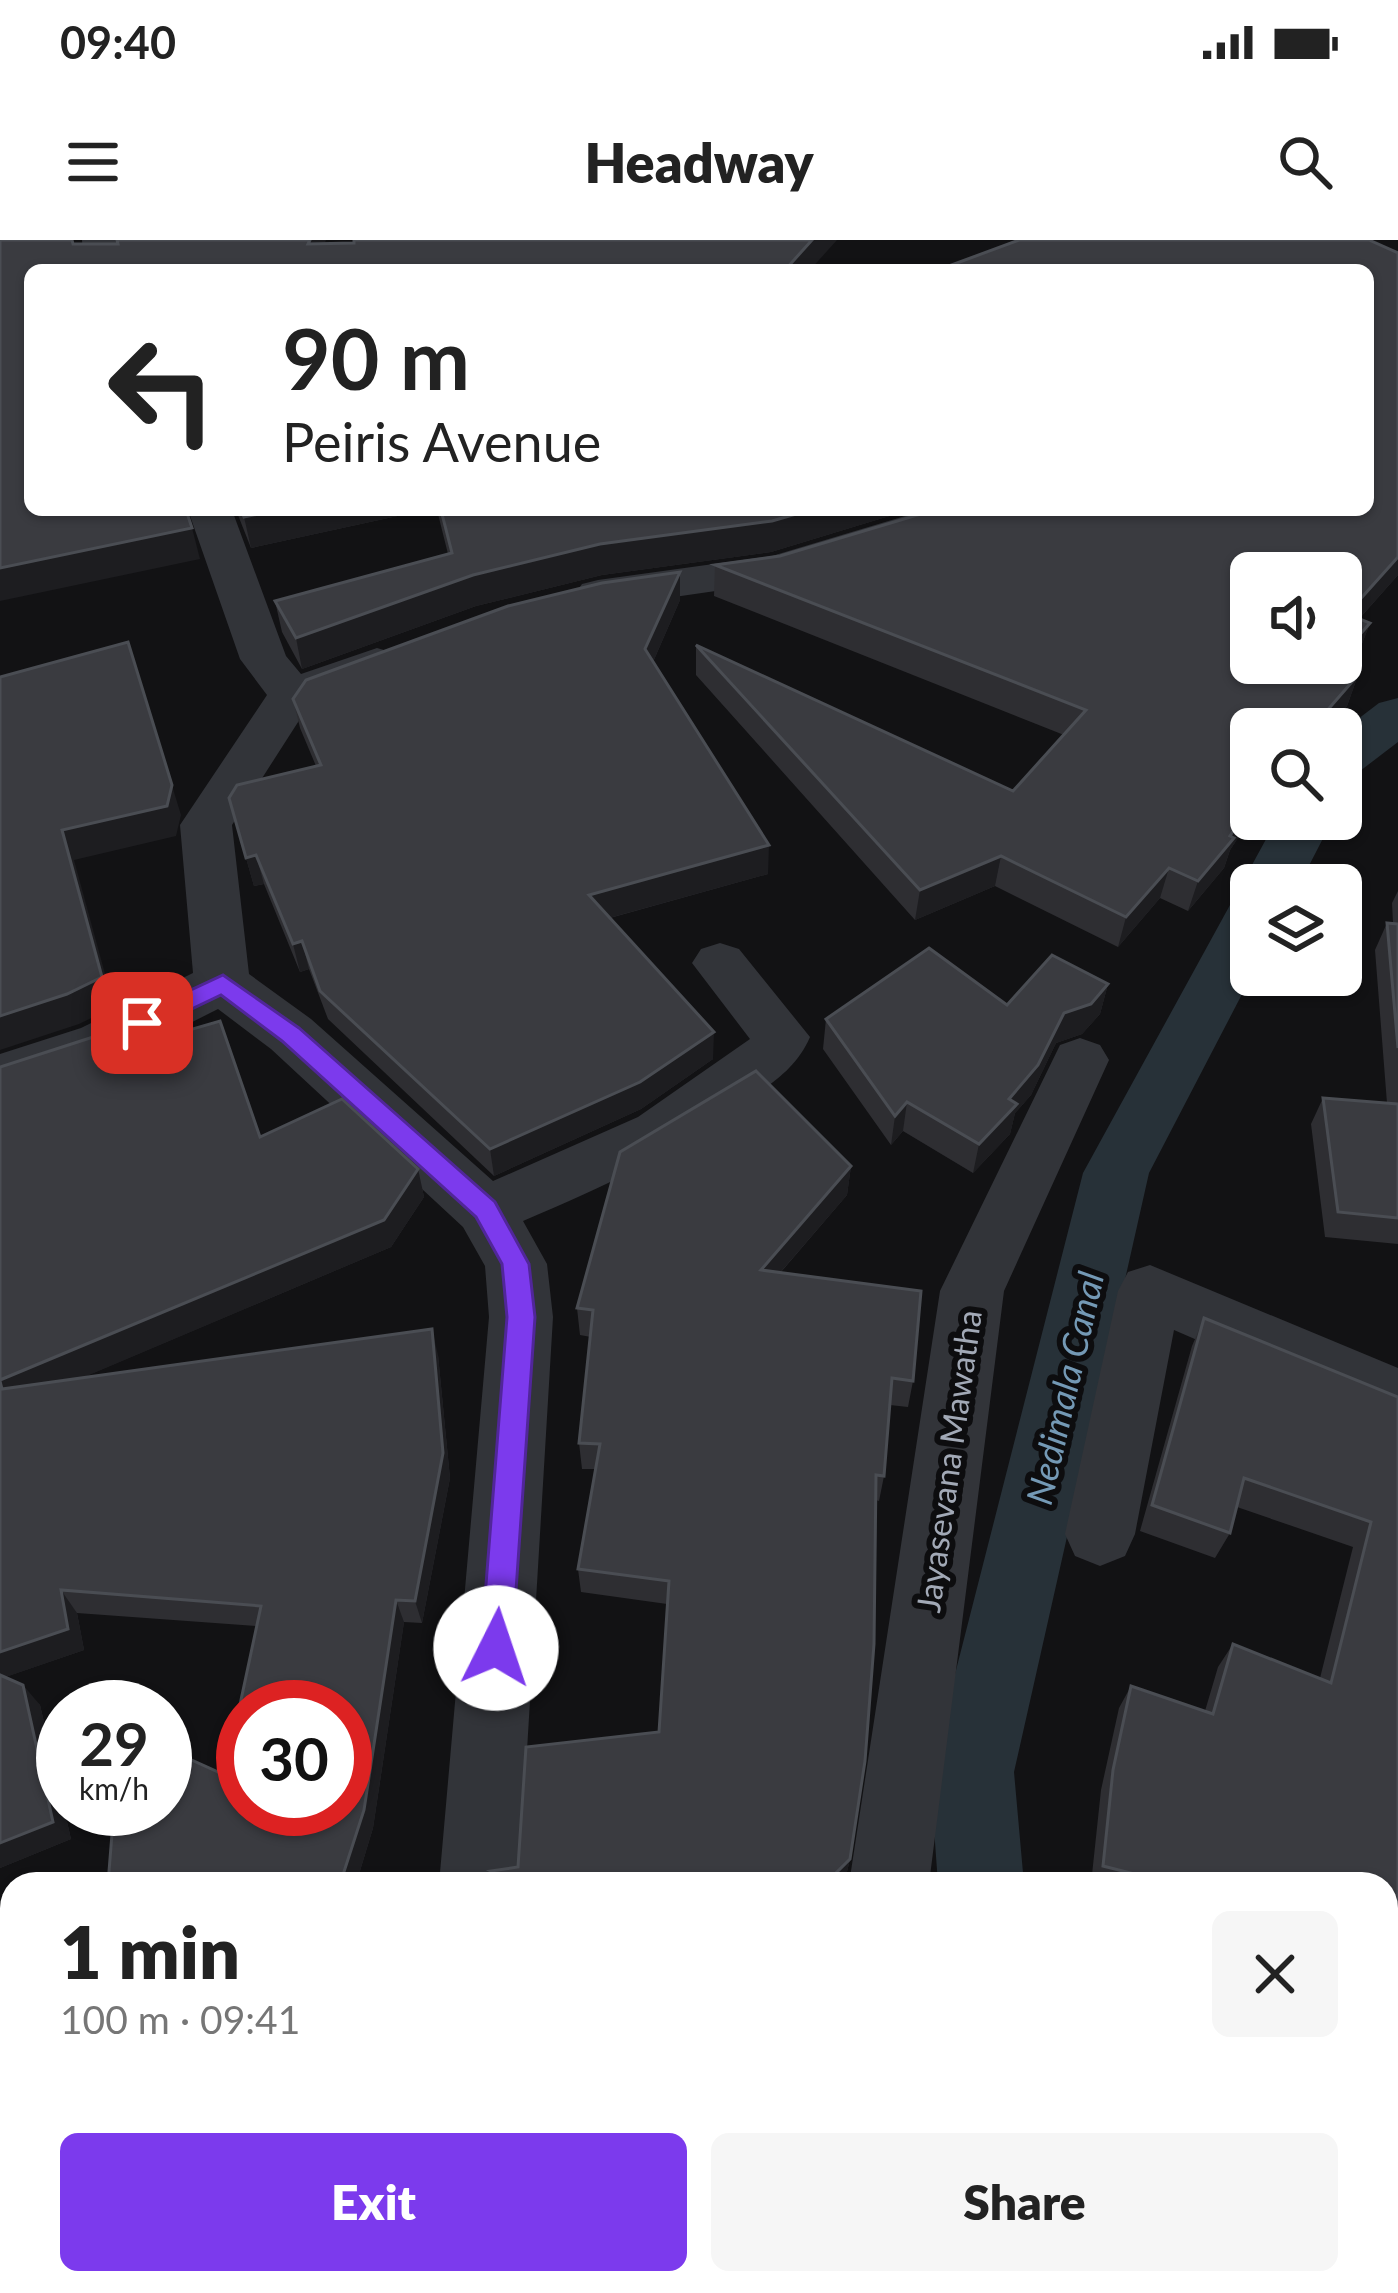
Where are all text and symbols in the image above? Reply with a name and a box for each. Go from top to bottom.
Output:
text: 09:40 [60,15,176,69]
icon: menu [60,129,126,195]
icon: search [1272,129,1338,195]
text: Headway [584,130,814,195]
text: 90 m [282,307,470,408]
icon: left [84,312,240,468]
text: Peiris Avenue [282,409,601,474]
map controls [1230,552,1362,996]
button: sound [1230,552,1362,684]
button: search [1230,708,1362,840]
button: layers [1230,864,1362,996]
pin [91,972,193,1074]
icon: arrive [109,990,175,1056]
water label: Nedimala Canal [1016,1267,1112,1509]
street label: Jayasevana Mawatha [907,1307,989,1615]
position arrow [433,1585,559,1711]
speed limit sign: 30 [216,1680,372,1836]
text: 29 [79,1707,149,1779]
text: km/h [79,1770,149,1806]
text: 1 min [60,1908,240,1994]
button: close [1212,1911,1338,2037]
text: 100 m · 09:41 [60,1996,300,2042]
button: Exit [60,2133,687,2271]
button: Share [711,2133,1338,2271]

